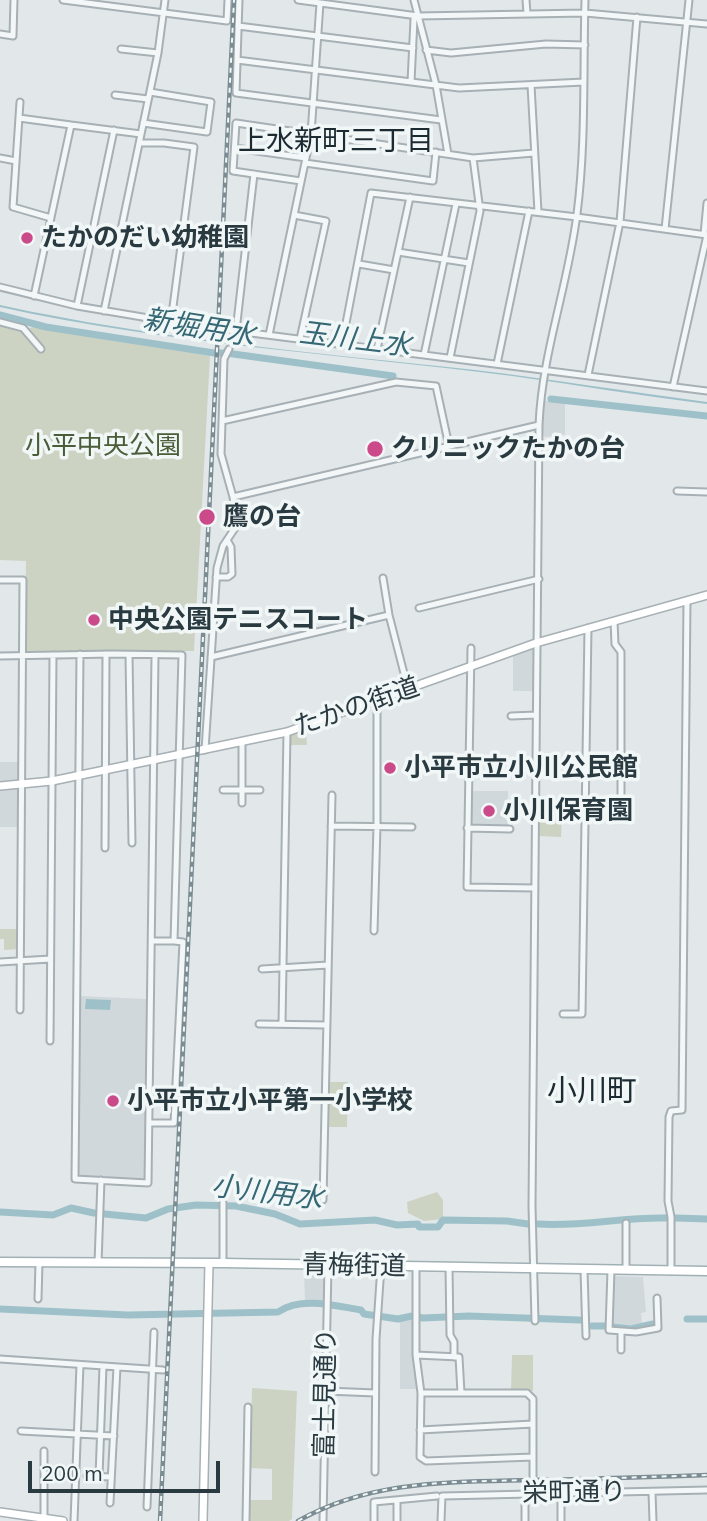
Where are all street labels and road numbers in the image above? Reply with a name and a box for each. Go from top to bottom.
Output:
street label: たかの街道 [290,671,424,743]
street label: 青梅街道 [302,1249,406,1283]
street label: 富士見通り [309,1328,343,1458]
street label: 栄町通り [522,1476,626,1510]

